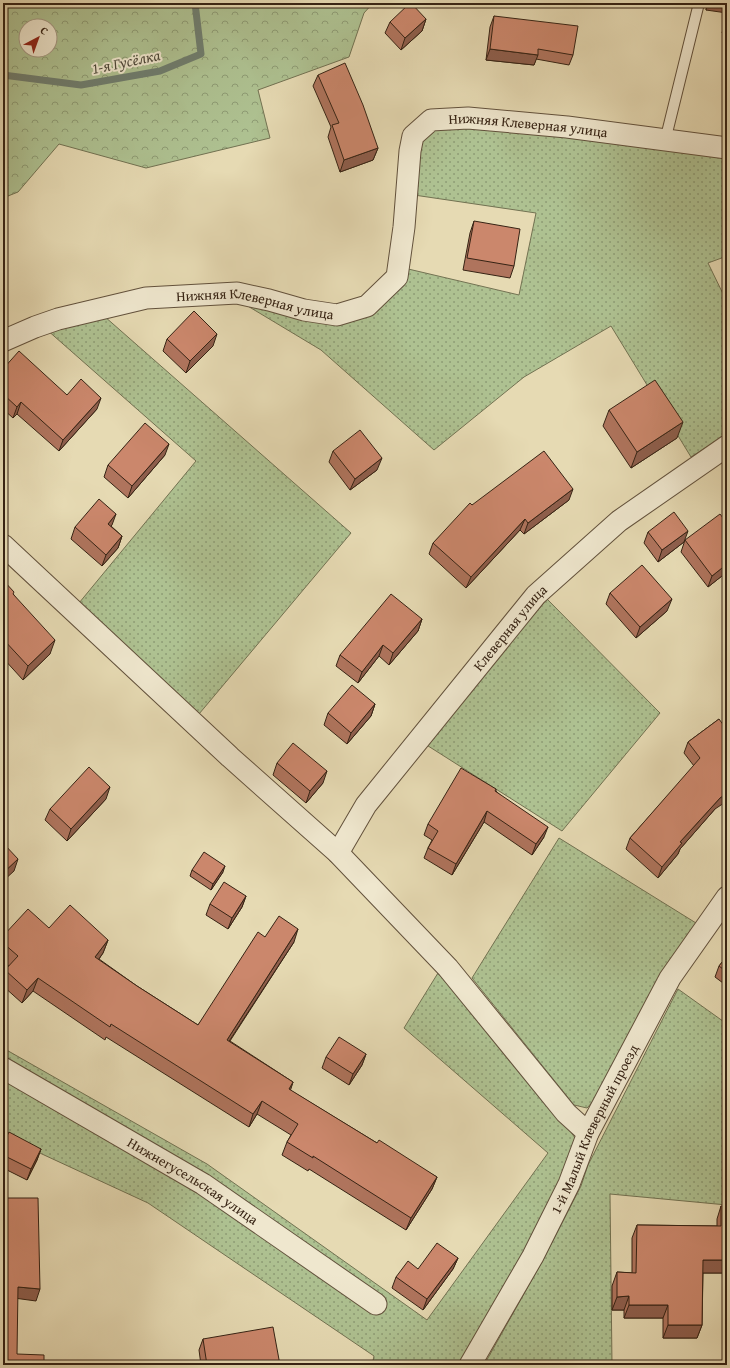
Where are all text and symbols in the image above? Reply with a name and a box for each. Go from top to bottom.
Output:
north arrow [18,18,58,58]
text: С [37,22,52,39]
water label: 1-я Гусёлка [90,44,162,79]
street label: Нижняя Клеверная улица [448,108,609,142]
street label: Нижняя Клеверная улица [176,283,335,324]
street label: Клеверная улица [468,580,552,675]
street label: 1-й Малый Клеверный проезд [546,1040,643,1217]
street label: Нижнегусельская улица [124,1132,263,1230]

